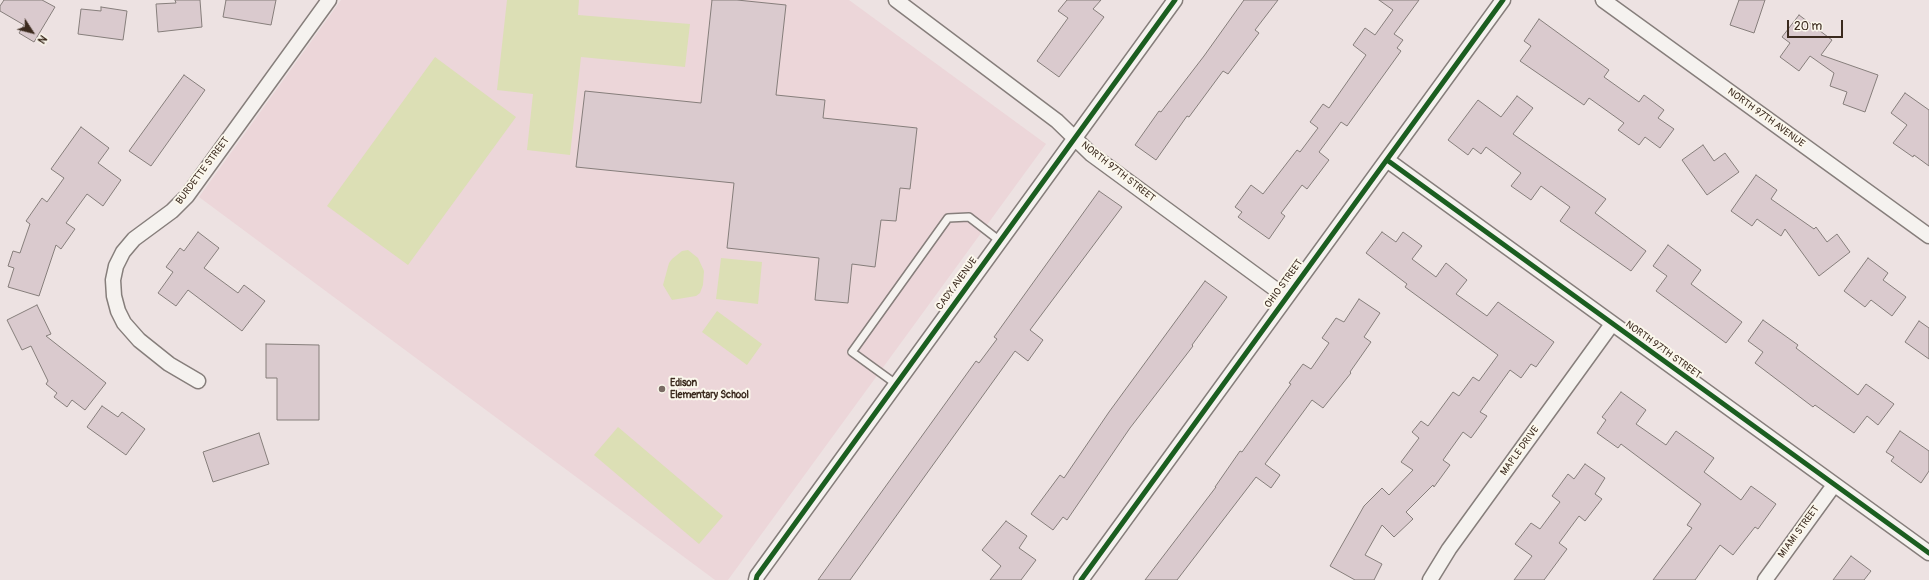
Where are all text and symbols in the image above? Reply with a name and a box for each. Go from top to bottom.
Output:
north arrow [12,12,52,52]
scale bar [1789,12,1845,38]
text: 20 m [1794,19,1822,34]
text: N [35,33,50,46]
street label: NORTH 97TH AVENUE [1725,86,1807,150]
street label: BURDETTE STREET [174,135,232,207]
street label: NORTH 97TH STREET [1079,139,1157,205]
street label: CADY AVENUE [934,255,980,313]
street label: OHIO STREET [1262,257,1306,311]
street label: NORTH 97TH STREET [1623,319,1703,381]
place label: Edison Elementary School [670,377,749,400]
marker: Edison Elementary School [657,384,667,394]
street label: MAPLE DRIVE [1498,424,1542,478]
street label: MIAMI STREET [1776,503,1822,561]

